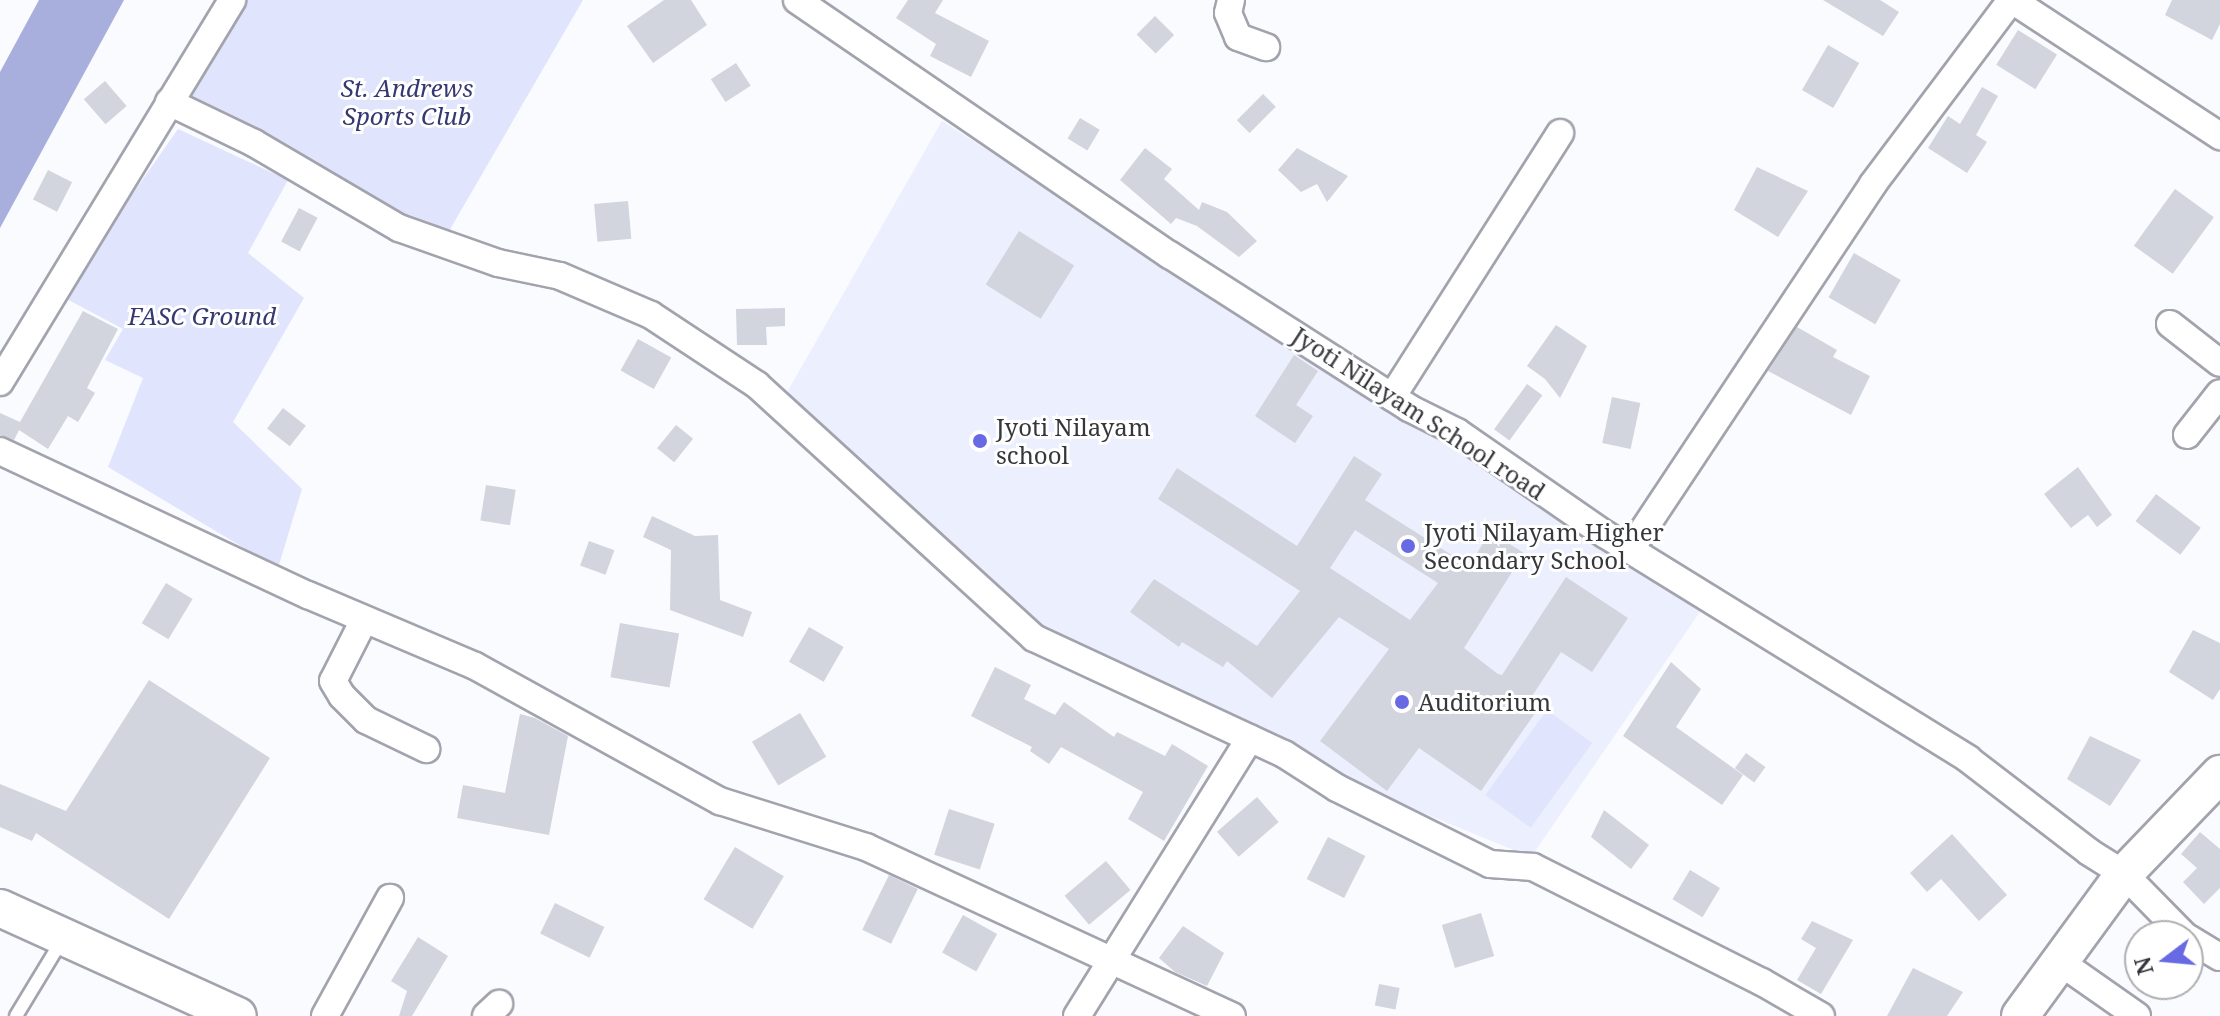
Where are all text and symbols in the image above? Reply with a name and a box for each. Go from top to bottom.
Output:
park label: St. Andrews Sports Club [341,74,473,130]
park label: FASC Ground [128,302,276,330]
street label: Jyoti Nilayam School road [1287,320,1551,506]
place label: Jyoti Nilayam school [996,413,1151,469]
marker: Jyoti Nilayam school [971,432,989,450]
place label: Jyoti Nilayam Higher Secondary School [1424,518,1664,574]
marker: Jyoti Nilayam Higher Secondary School [1399,537,1417,555]
place label: Auditorium [1418,688,1551,716]
marker: Auditorium [1393,693,1411,711]
north arrow [2124,920,2204,1000]
text: N [2126,954,2160,979]

